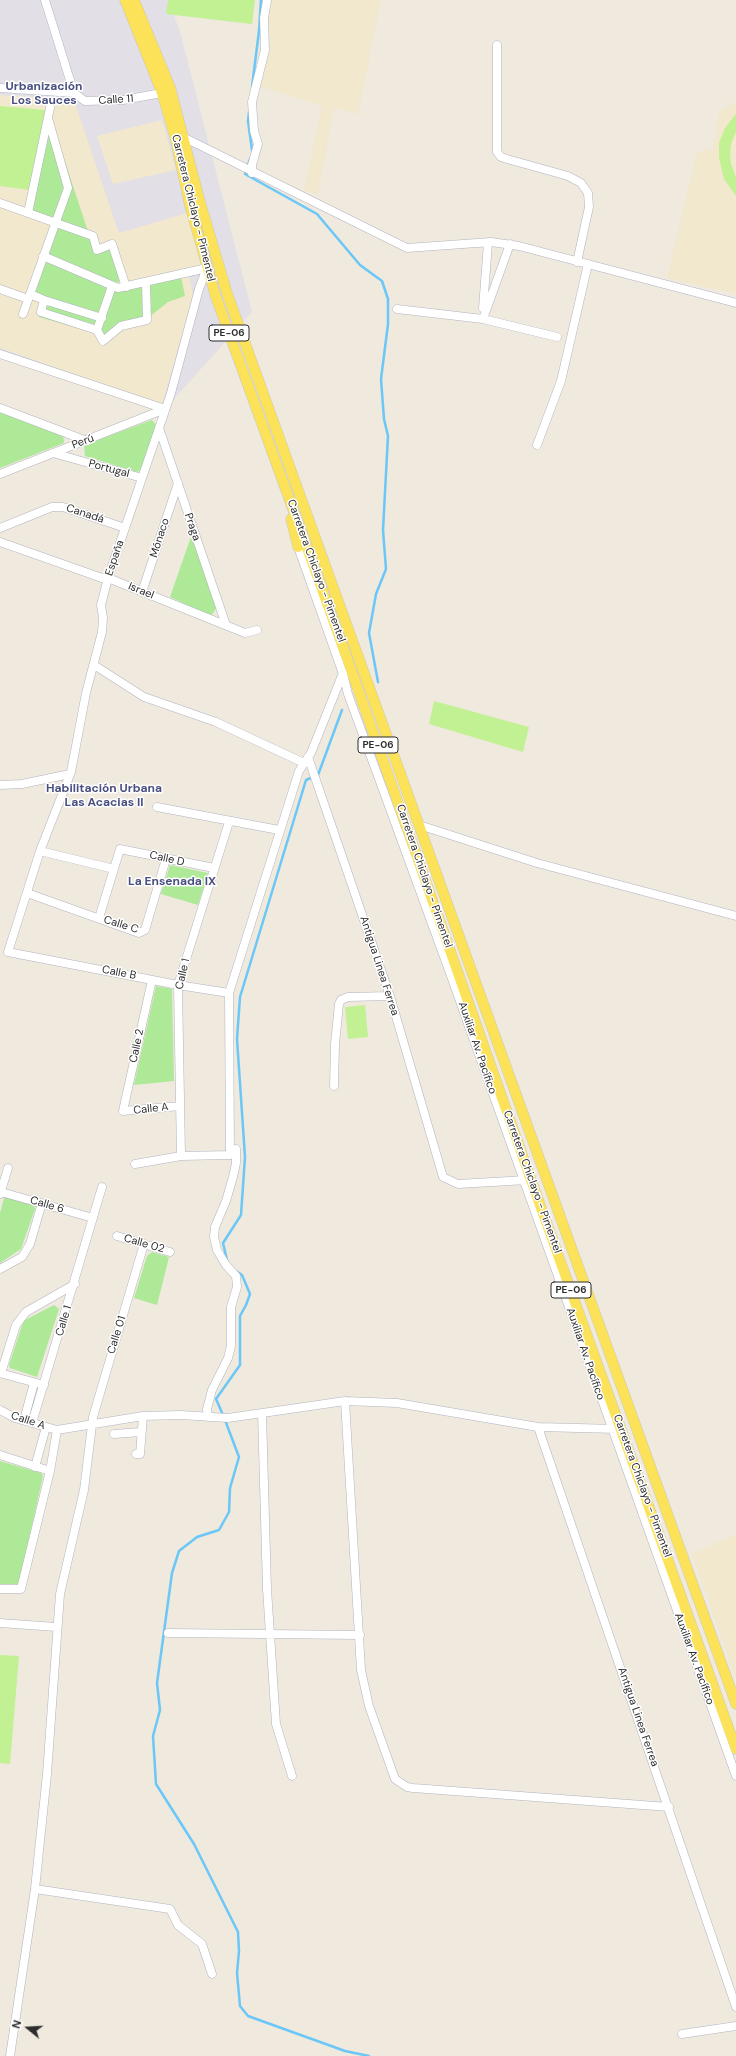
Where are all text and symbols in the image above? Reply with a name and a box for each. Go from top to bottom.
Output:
district label: Urbanización Los Sauces [6,80,82,108]
street label: Calle 11 [98,92,134,108]
street label: Carretera Chiclayo - Pimentel [168,133,218,283]
road number: PE-06 [209,325,249,341]
street label: Perú [70,432,96,452]
street label: Portugal [87,457,131,481]
street label: Carretera Chiclayo - Pimentel [284,498,348,644]
street label: Canadá [64,502,106,526]
street label: Praga [181,511,203,543]
street label: Mónaco [147,517,173,559]
street label: España [103,538,127,578]
street label: Israel [126,580,156,602]
road number: PE-06 [358,737,398,753]
district label: Habilitación Urbana Las Acacias II [46,782,162,810]
street label: Carretera Chiclayo - Pimentel [393,803,455,949]
street label: Calle D [148,849,186,869]
district label: La Ensenada IX [128,875,216,889]
street label: Calle C [102,913,140,937]
street label: Antigua Linea Ferrea [357,915,401,1017]
street label: Calle 1 [173,957,193,991]
street label: Calle B [101,963,137,983]
street label: Auxiliar Av. Pacífico [455,1000,499,1096]
street label: Calle 2 [127,1028,147,1064]
street label: Calle A [133,1101,169,1117]
street label: Carretera Chiclayo - Pimentel [500,1109,564,1255]
street label: Calle 6 [28,1194,66,1216]
street label: Calle 02 [122,1232,166,1256]
road number: PE-06 [551,1282,591,1298]
street label: Calle 1 [53,1304,75,1338]
street label: Auxiliar Av. Pacífico [563,1306,607,1402]
street label: Calle 01 [105,1314,129,1356]
street label: Calle A [9,1409,47,1433]
street label: Carretera Chiclayo - Pimentel [610,1413,674,1559]
street label: Auxiliar Av. Pacífico [671,1611,717,1707]
street label: Antigua Linea Ferrea [615,1666,661,1768]
north arrow [8,2008,48,2048]
text: N [9,2018,24,2030]

